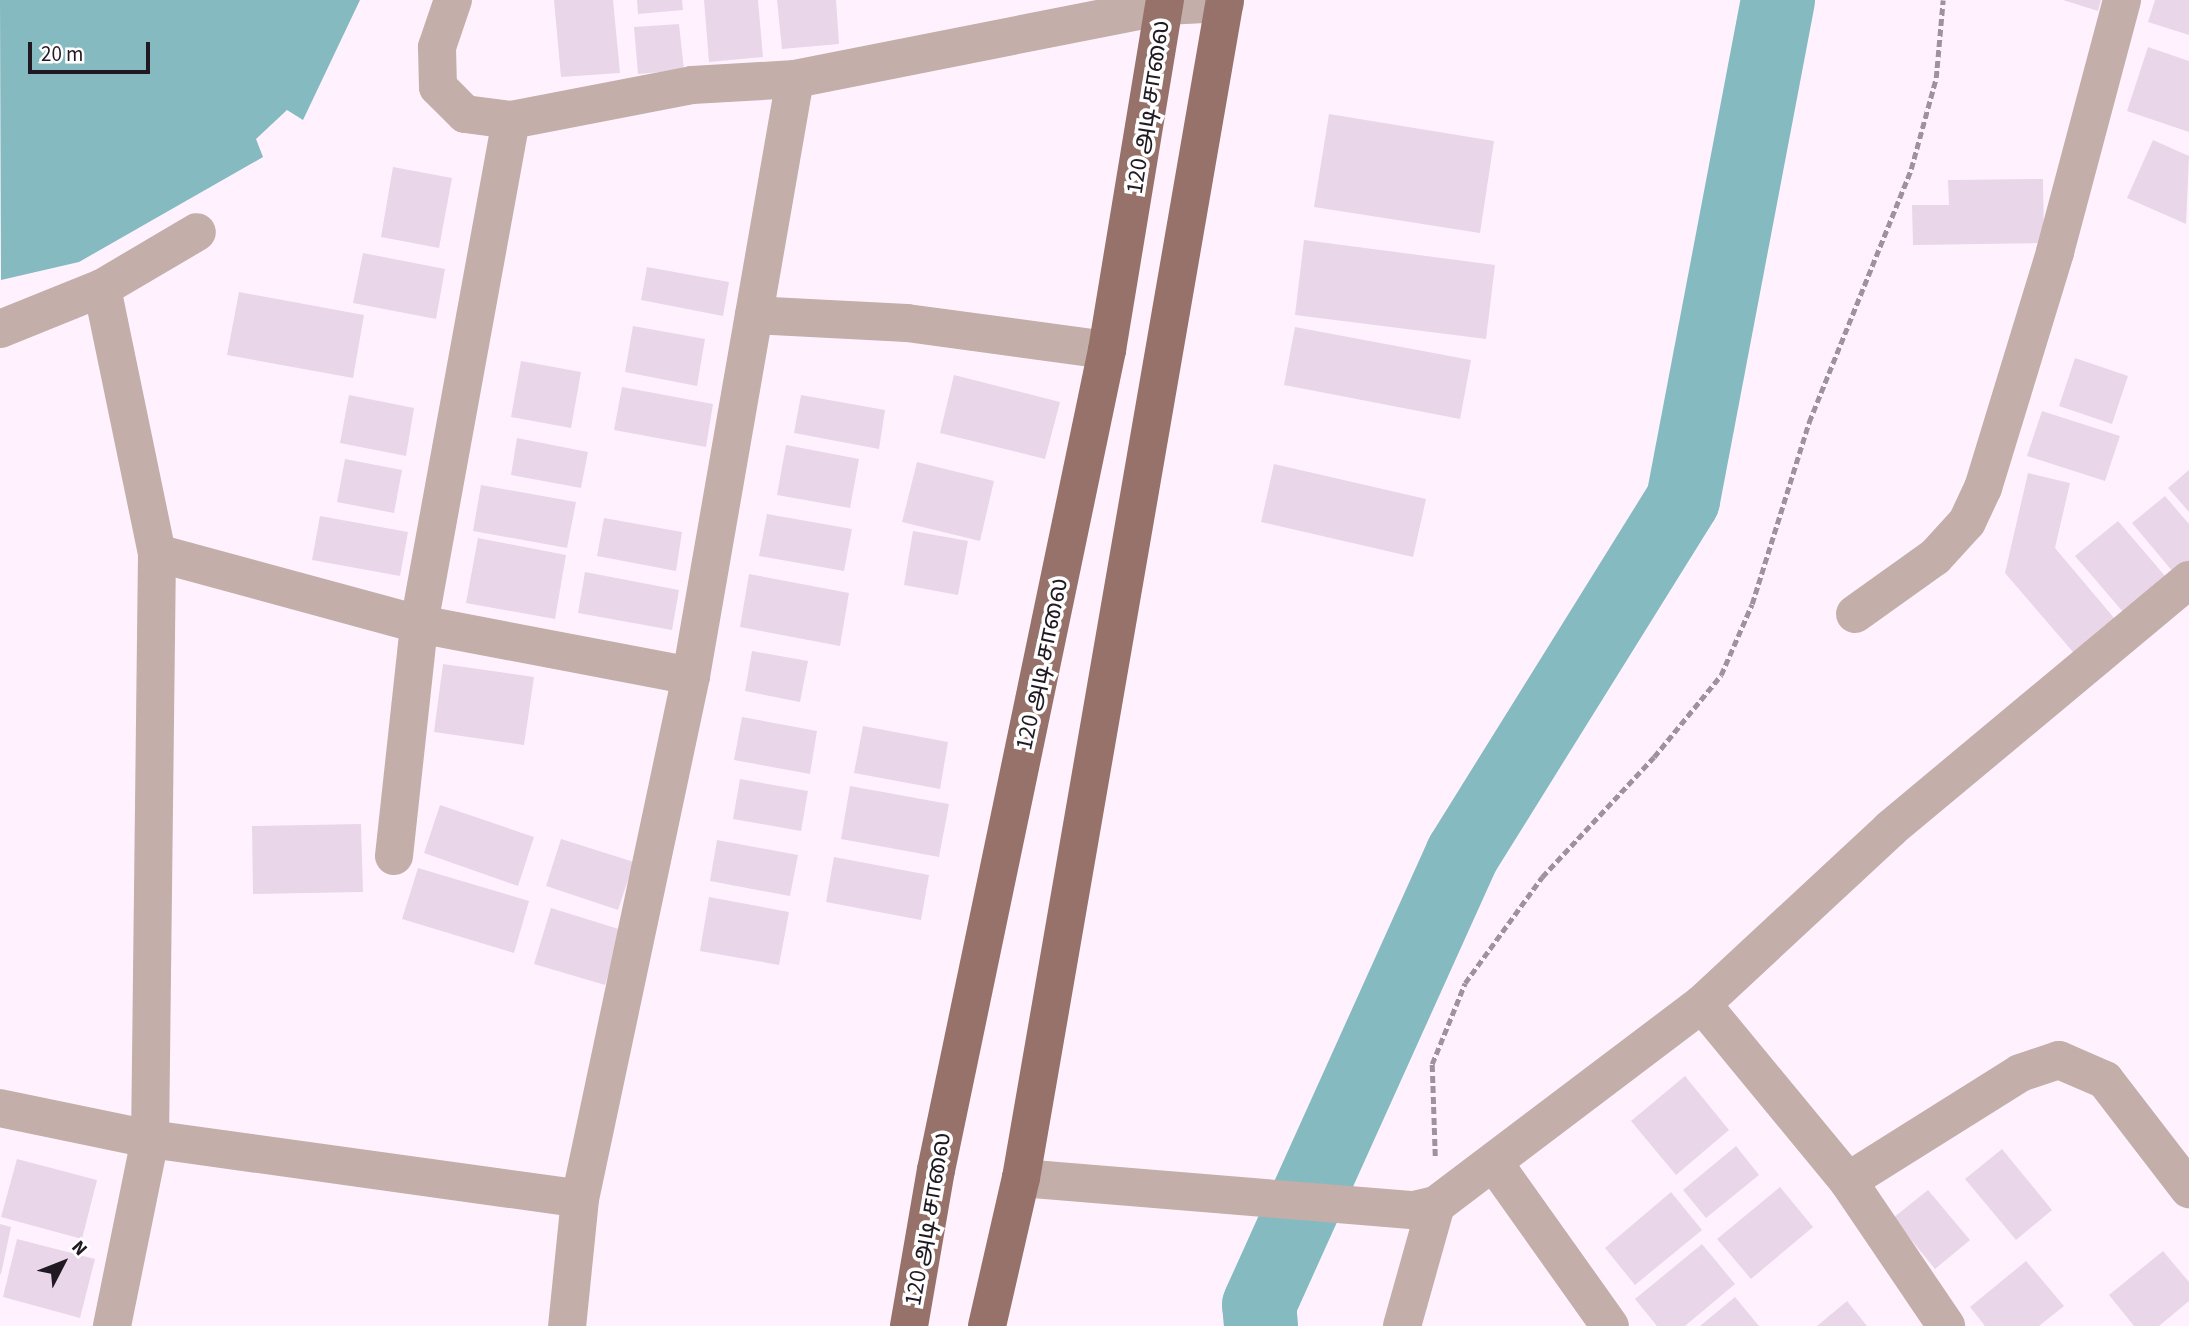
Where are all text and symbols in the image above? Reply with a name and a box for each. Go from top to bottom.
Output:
street label: 120 அடி சாலை [1120,18,1176,196]
scale bar [32,28,154,72]
text: 20 m [41,39,83,69]
street label: 120 அடி சாலை [1010,575,1074,753]
street label: 120 அடி சாலை [899,1130,957,1308]
north arrow [28,1228,98,1298]
text: N [65,1235,93,1262]

